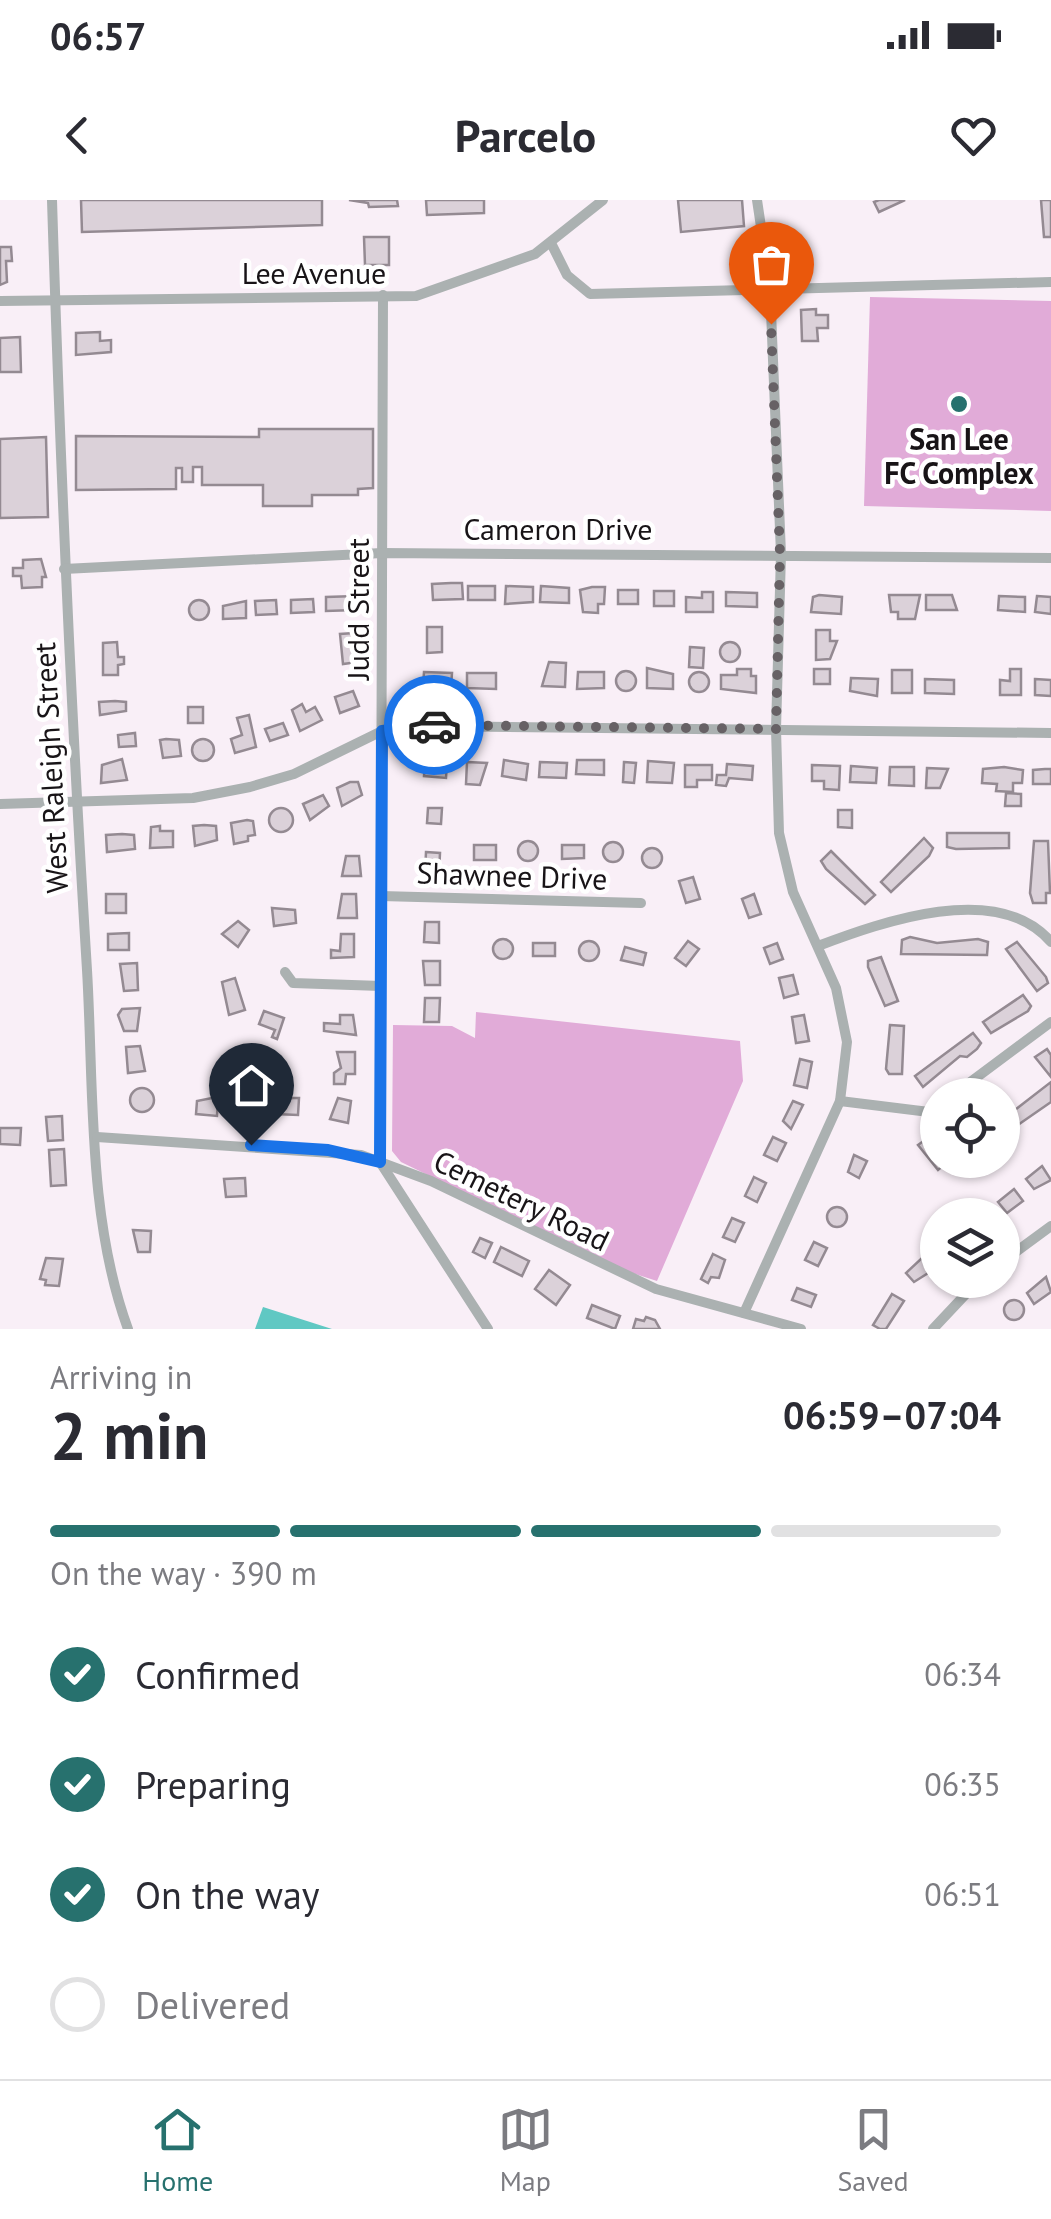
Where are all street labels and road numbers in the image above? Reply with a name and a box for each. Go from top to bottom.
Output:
street label: Lee Avenue [242,253,386,292]
street label: Cameron Drive [463,509,653,548]
street label: Judd Street [338,538,377,682]
street label: West Raleigh Street [24,642,76,894]
street label: Shawnee Drive [416,852,608,898]
street label: Cemetery Road [428,1141,616,1259]

